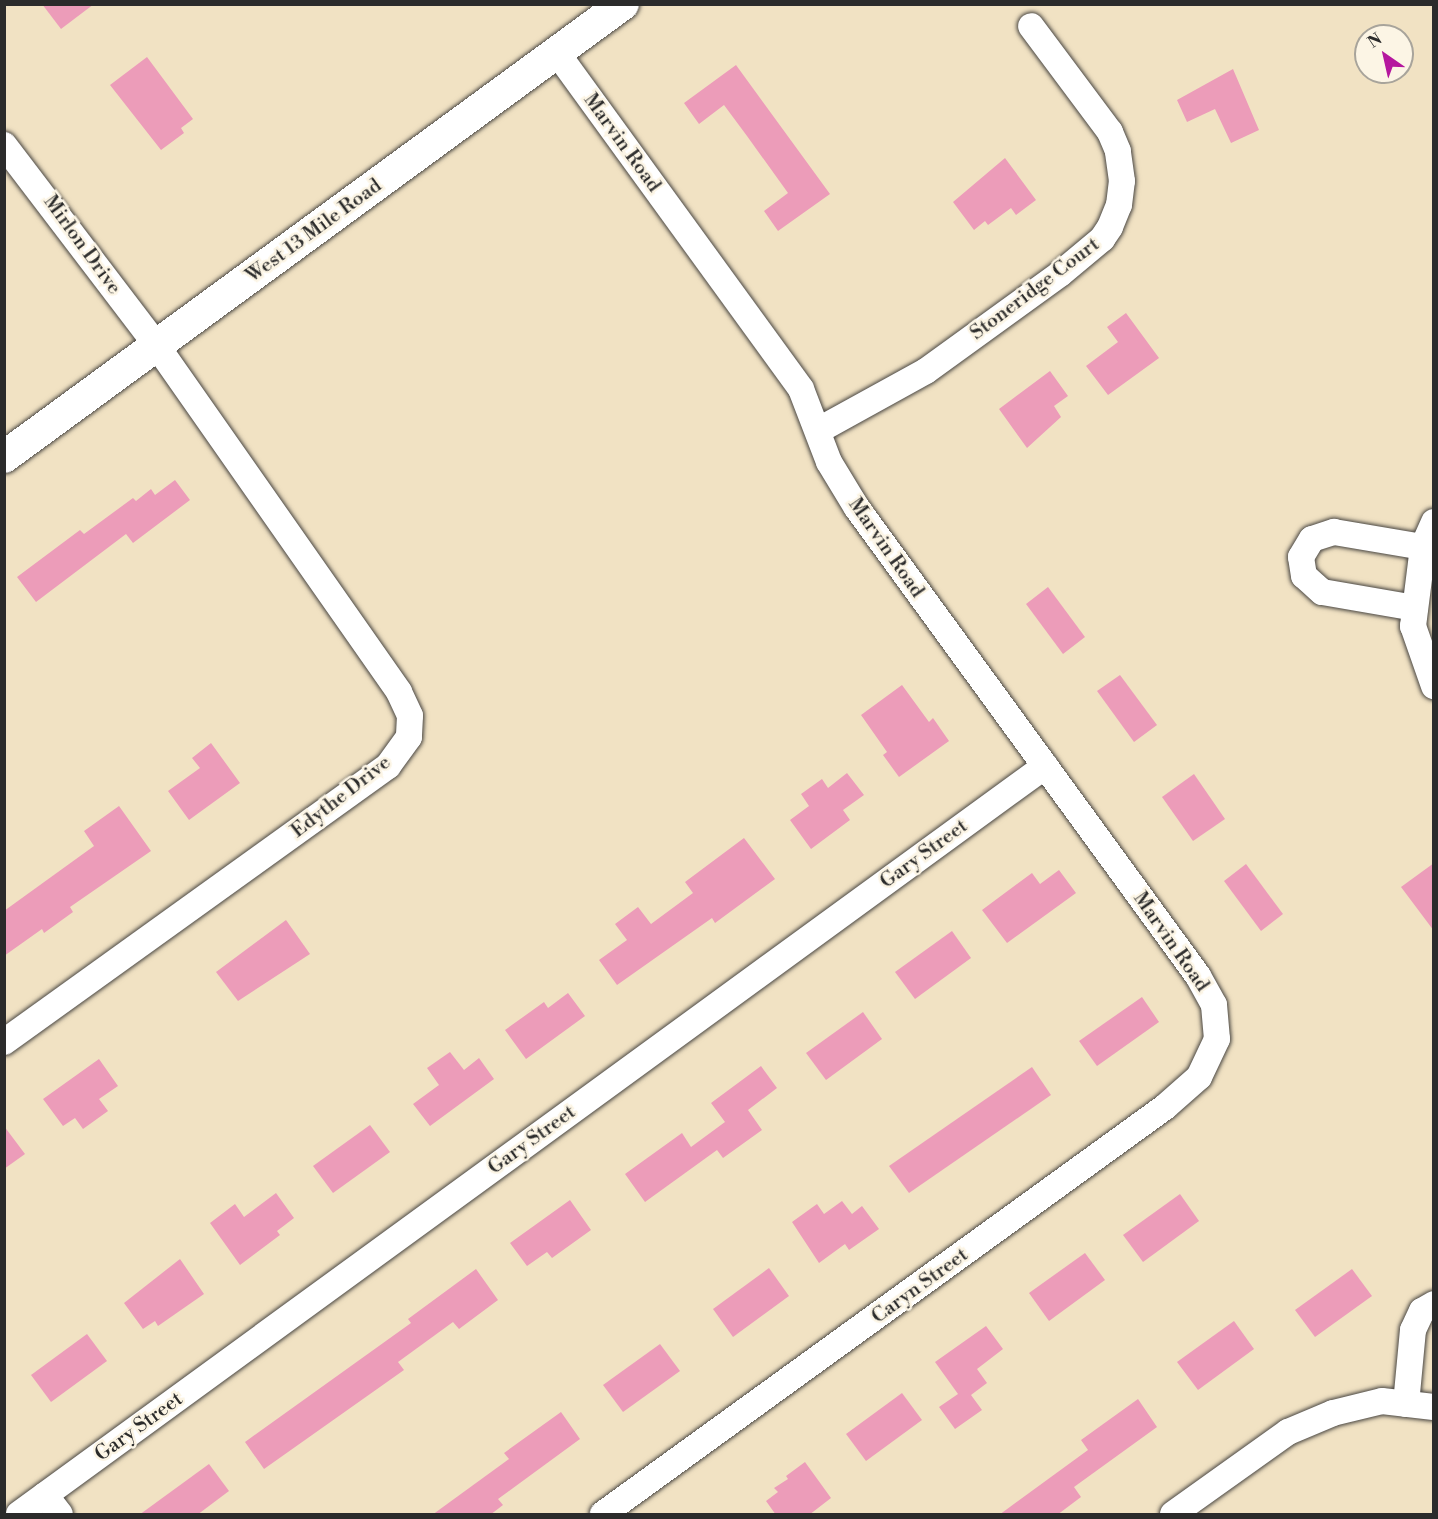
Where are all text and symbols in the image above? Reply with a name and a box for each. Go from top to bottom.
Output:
north arrow [1354,24,1414,84]
text: N [1364,29,1386,53]
street label: Marvin Road [578,89,666,197]
street label: West 13 Mile Road [242,174,386,288]
street label: Mirlon Drive [38,191,126,299]
street label: Stoneridge Court [966,233,1104,345]
street label: Marvin Road [843,494,929,602]
street label: Edythe Drive [287,751,395,843]
street label: Gary Street [876,814,972,894]
street label: Marvin Road [1128,888,1214,996]
street label: Gary Street [484,1100,580,1180]
street label: Caryn Street [867,1243,973,1329]
street label: Gary Street [91,1387,187,1467]

